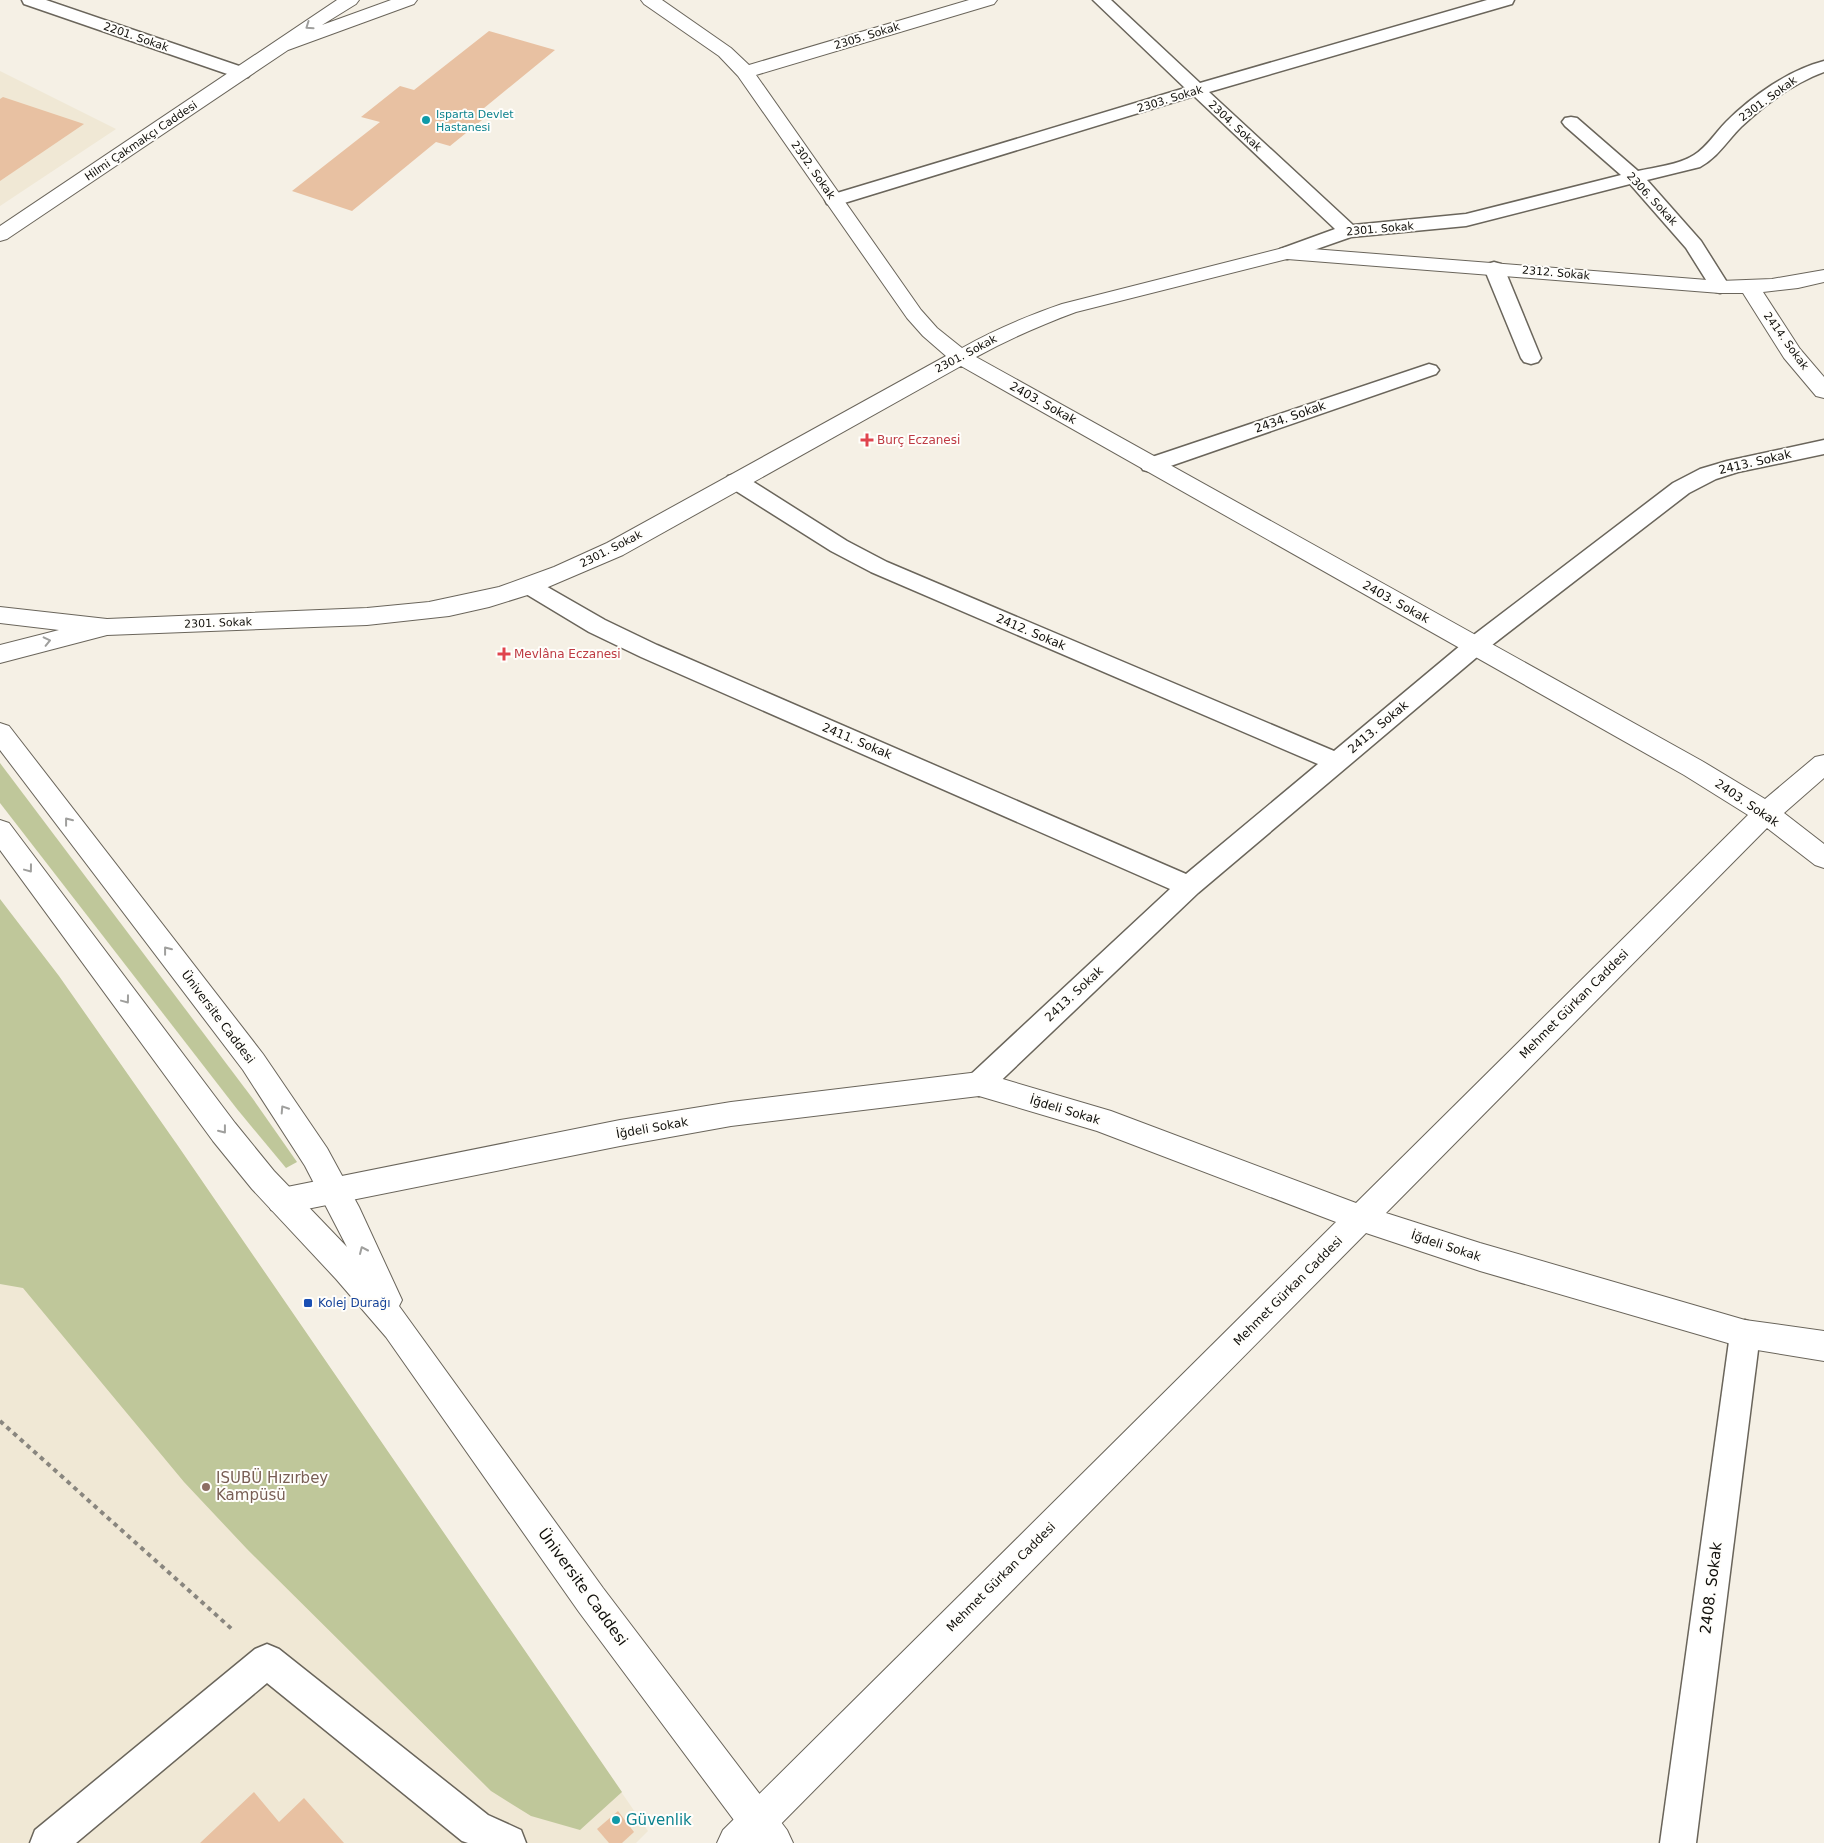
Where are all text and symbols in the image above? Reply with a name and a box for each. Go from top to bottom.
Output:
street label: 2201. Sokak [102,20,171,54]
one-way arrow [305,20,315,29]
street label: 2305. Sokak [833,20,902,52]
street label: 2301. Sokak [1737,73,1800,124]
street label: 2303. Sokak [1136,83,1205,115]
street label: Hilmi Çakmakçı Caddesi [82,98,200,184]
street label: 2304. Sokak [1206,98,1265,154]
place label: Isparta Devlet Hastanesi [436,108,514,134]
marker: Isparta Devlet Hastanesi [420,114,432,126]
street label: 2302. Sokak [788,138,838,202]
street label: 2306. Sokak [1624,170,1680,229]
street label: 2301. Sokak [1346,220,1415,238]
street label: 2312. Sokak [1522,264,1591,282]
street label: 2414. Sokak [1761,310,1812,373]
street label: 2301. Sokak [933,332,1000,376]
street label: 2403. Sokak [1007,379,1079,427]
street label: 2434. Sokak [1253,398,1327,436]
place label: Burç Eczanesi [877,433,960,447]
marker: Burç Eczanesi [861,434,873,446]
street label: 2413. Sokak [1717,447,1793,477]
street label: 2301. Sokak [578,527,645,570]
street label: 2403. Sokak [1360,578,1432,626]
street label: 2412. Sokak [994,611,1068,653]
street label: 2301. Sokak [184,615,253,631]
one-way arrow [42,636,51,647]
place label: Mevlâna Eczanesi [514,647,621,661]
marker: Mevlâna Eczanesi [498,648,510,660]
street label: 2413. Sokak [1345,698,1411,756]
street label: 2411. Sokak [820,720,894,762]
street label: 2403. Sokak [1712,776,1782,830]
one-way arrow [65,817,74,827]
one-way arrow [23,863,32,873]
one-way arrow [164,947,172,956]
street label: Mehmet Gürkan Caddesi [1517,947,1631,1061]
street label: 2413. Sokak [1042,964,1106,1024]
street label: Üniversite Caddesi [179,967,259,1066]
one-way arrow [120,994,129,1004]
street label: İğdeli Sokak [1028,1092,1102,1127]
one-way arrow [281,1105,290,1115]
street label: İğdeli Sokak [615,1114,689,1141]
one-way arrow [217,1124,225,1133]
street label: İğdeli Sokak [1409,1227,1483,1264]
street label: Mehmet Gürkan Caddesi [1231,1234,1345,1348]
one-way arrow [359,1246,370,1255]
place label: Kolej Durağı [318,1296,391,1310]
marker: Kolej Durağı [302,1297,314,1309]
place label: ISUBÜ Hızırbey Kampüsü [216,1468,328,1504]
marker: ISUBÜ Hızırbey Kampüsü [200,1481,212,1493]
street label: Mehmet Gürkan Caddesi [944,1520,1058,1634]
street label: Üniversite Caddesi [534,1524,632,1649]
street label: 2408. Sokak [1696,1541,1726,1635]
place label: Güvenlik [626,1811,692,1829]
marker: Güvenlik [610,1814,622,1826]

